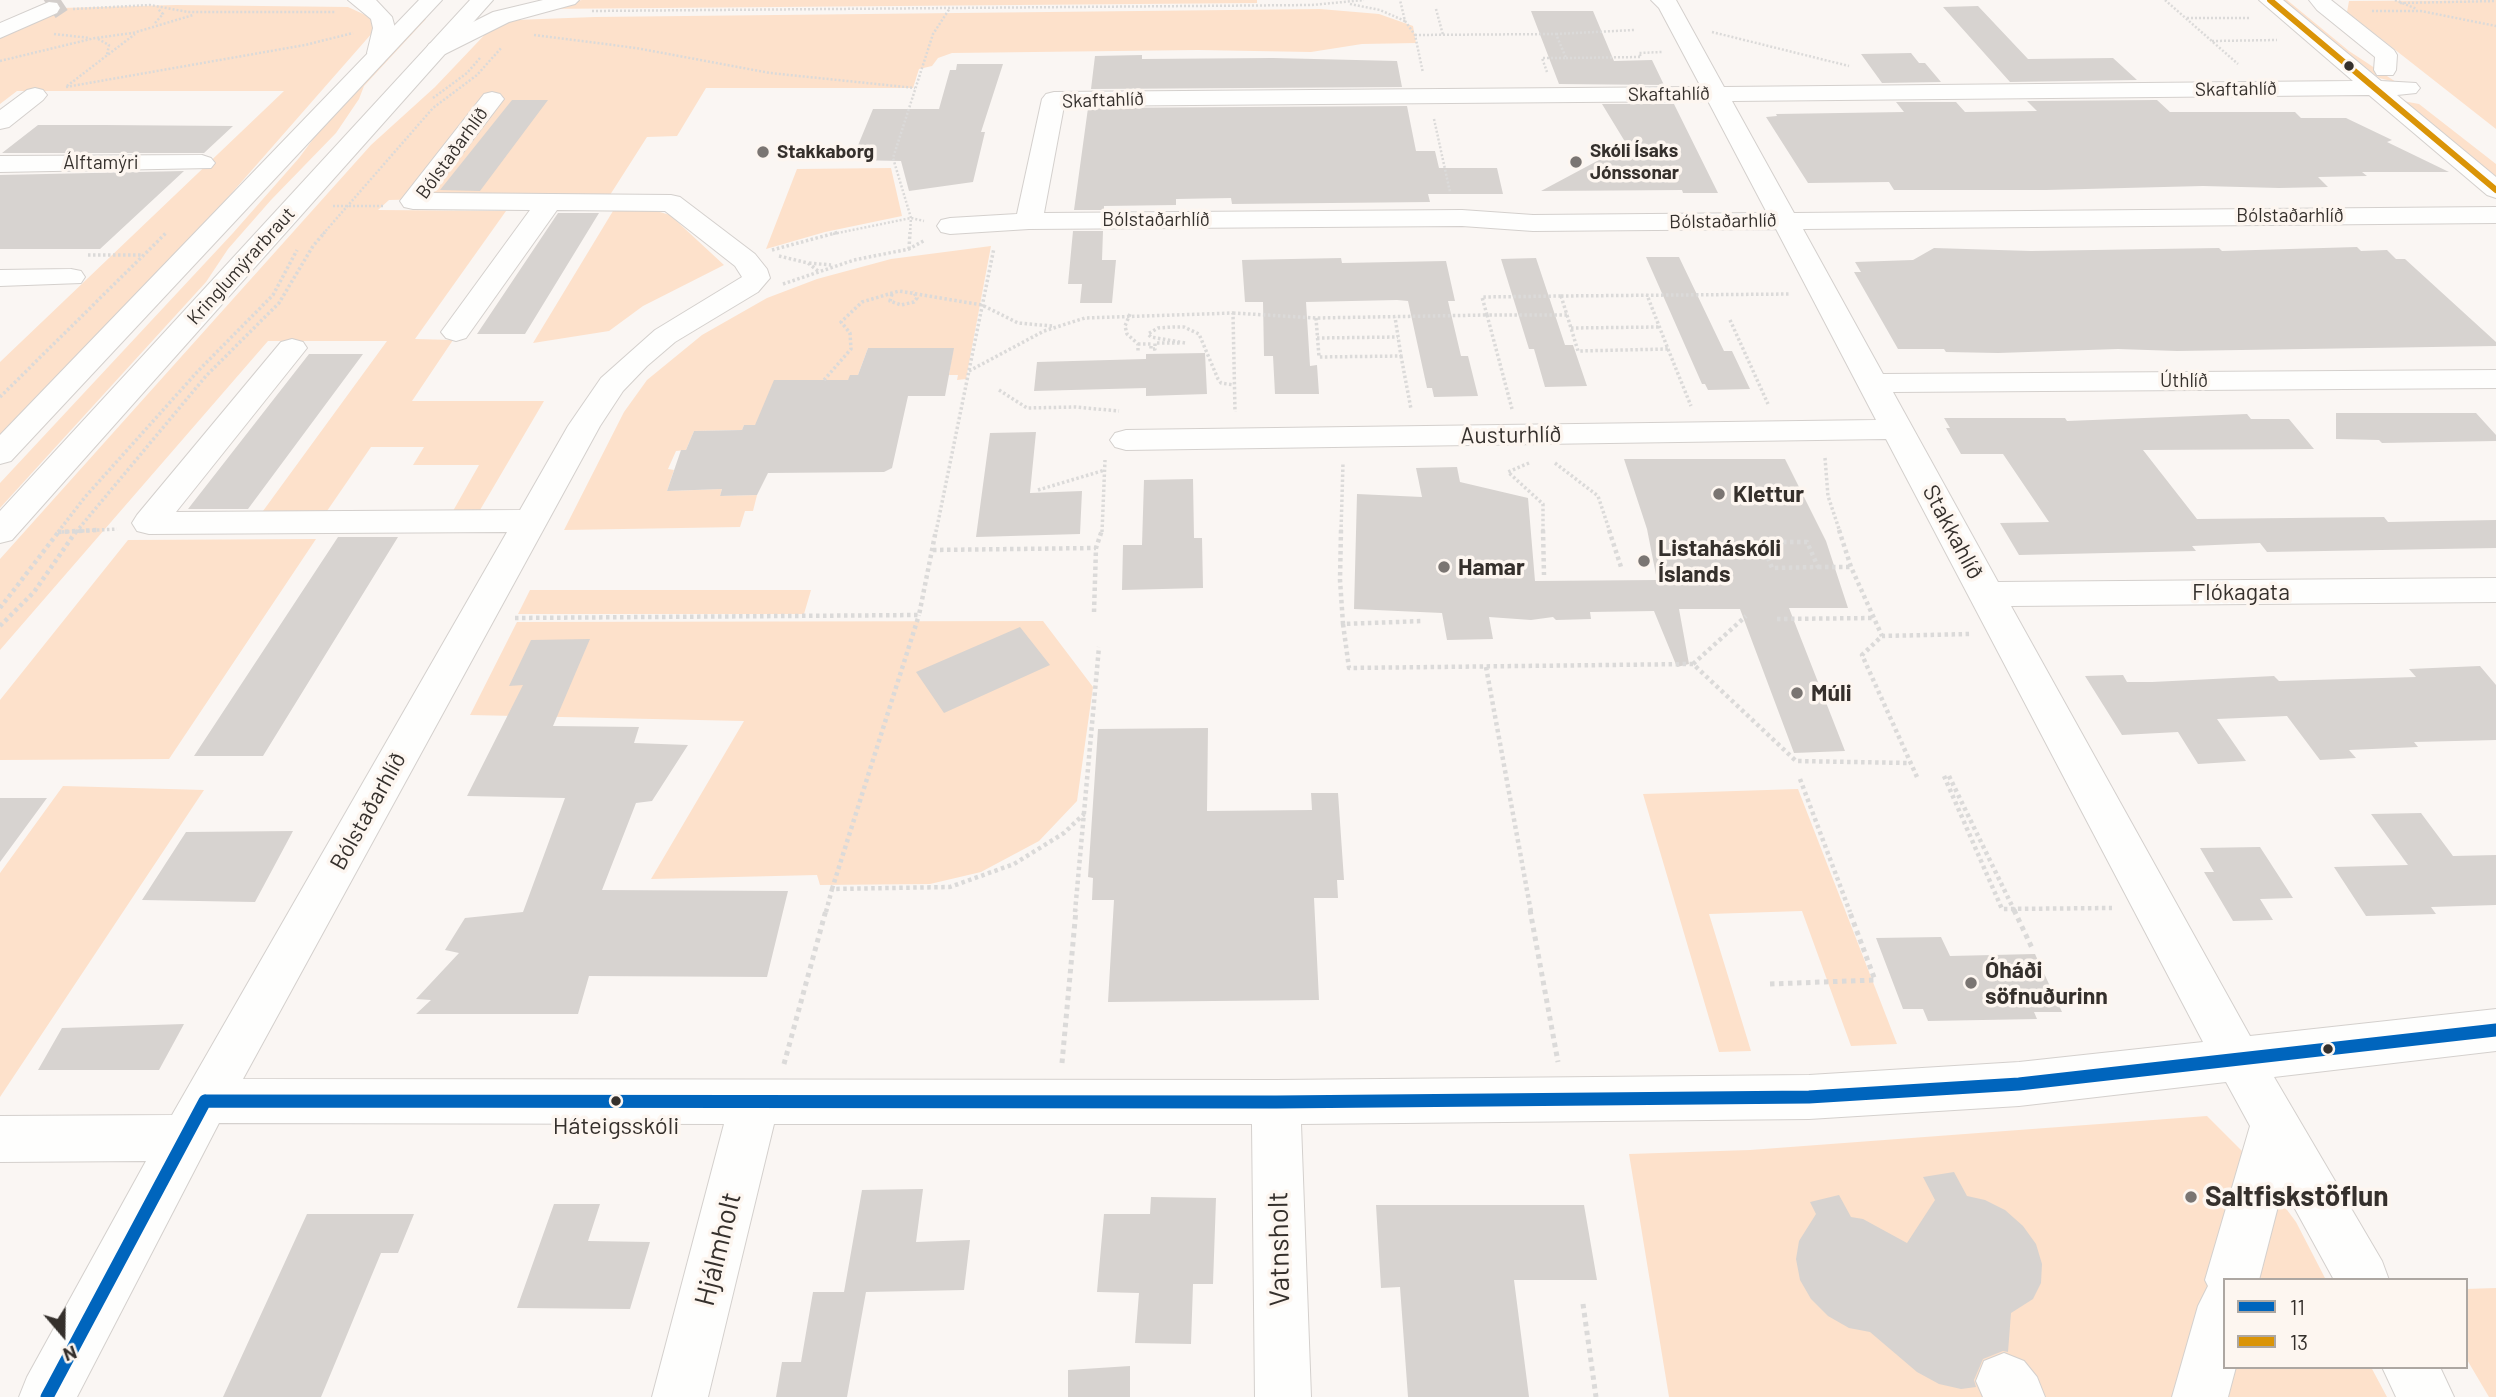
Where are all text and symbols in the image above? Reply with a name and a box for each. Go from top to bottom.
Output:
unlabelled marker [2342,59,2356,73]
street label: Skaftahlíð [2195,77,2277,101]
street label: Skaftahlíð [1628,82,1710,106]
street label: Skaftahlíð [1062,87,1144,113]
street label: Bólstaðarhlíð [411,103,493,203]
place label: Skóli Ísaks Jónssonar [1590,140,1679,184]
place label: Stakkaborg [777,141,874,163]
marker: Stakkaborg [755,144,771,160]
street label: Álftamýri [63,152,139,174]
marker: Skóli Ísaks Jónssonar [1568,154,1584,170]
street label: Kringlumýrarbraut [182,203,300,329]
street label: Bólstaðarhlíð [2236,205,2344,227]
street label: Bólstaðarhlíð [1102,209,1210,231]
street label: Bólstaðarhlíð [1669,209,1777,233]
street label: Úthlíð [2160,370,2208,392]
street label: Austurhlíð [1460,420,1562,450]
place label: Klettur [1733,480,1804,508]
street label: Stakkahlíð [1917,480,1989,584]
marker: Klettur [1711,486,1727,502]
place label: Listaháskóli Íslands [1658,534,1781,588]
place label: Hamar [1458,553,1525,581]
marker: Listaháskóli Íslands [1636,553,1652,569]
marker: Hamar [1436,559,1452,575]
street label: Flókagata [2192,578,2290,606]
place label: Múli [1811,679,1852,707]
marker: Múli [1789,685,1805,701]
street label: Bólstaðarhlíð [324,747,412,875]
place label: Óháði söfnuðurinn [1985,956,2108,1010]
marker: Óháði söfnuðurinn [1963,975,1979,991]
unlabelled marker [2321,1042,2335,1056]
marker: Háteigsskóli [609,1094,623,1108]
place label: Háteigsskóli [553,1112,679,1140]
place label: Saltfiskstöflun [2205,1180,2388,1214]
street label: Hjálmholt [688,1189,748,1309]
marker: Saltfiskstöflun [2183,1189,2199,1205]
street label: Vatnsholt [1261,1191,1297,1307]
legend [2223,1278,2468,1369]
text: 11 [2290,1294,2305,1319]
north arrow [28,1299,98,1369]
text: 13 [2290,1329,2308,1354]
text: N [60,1341,80,1367]

